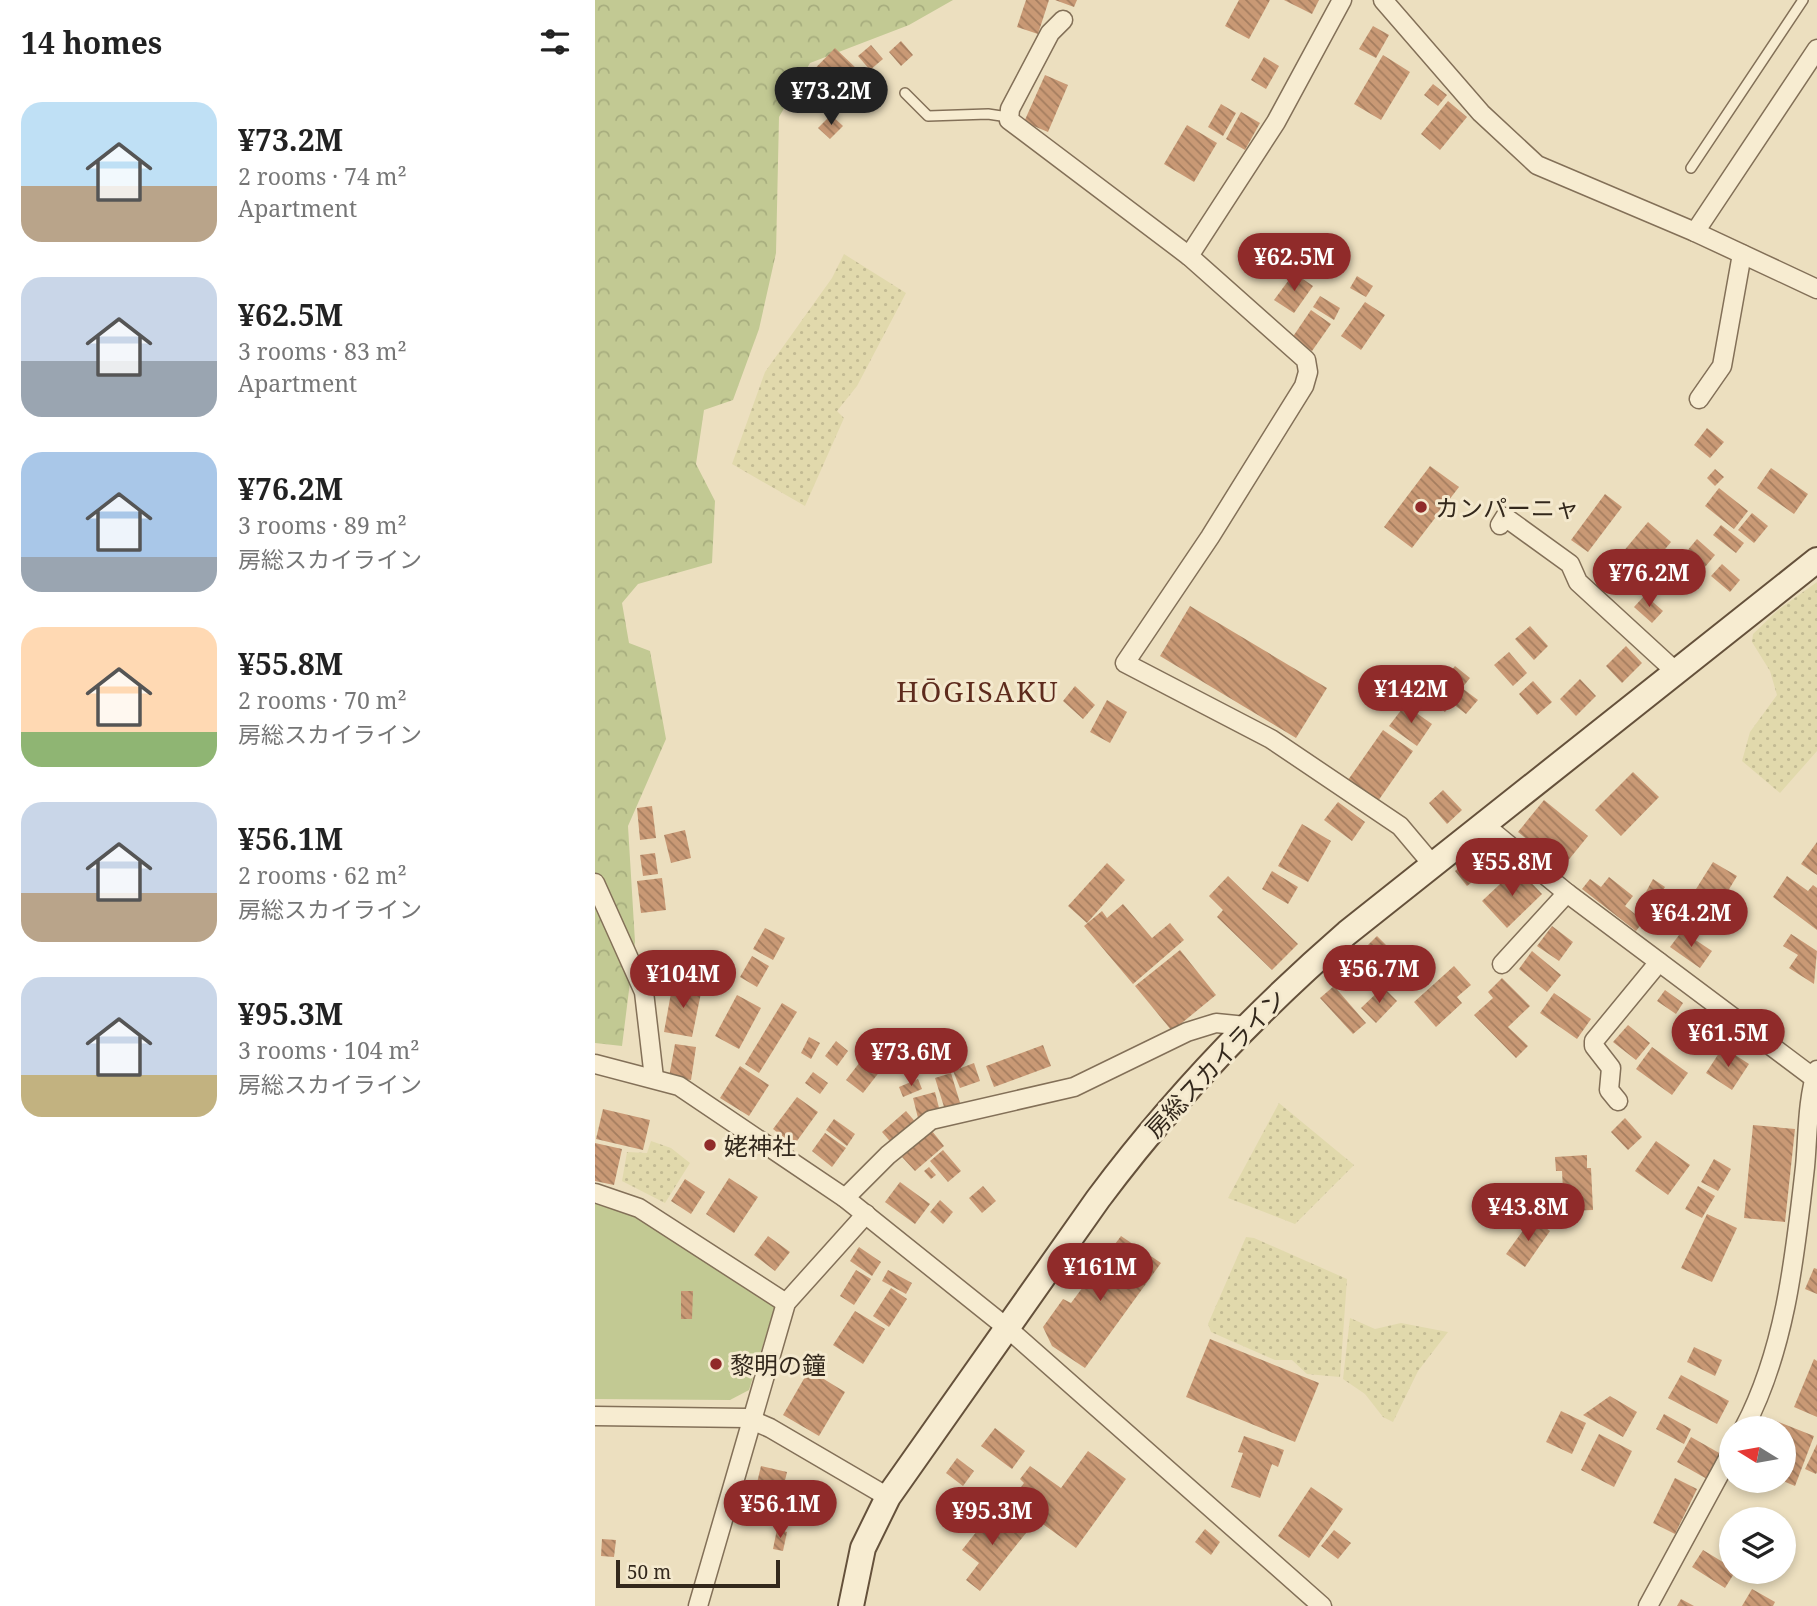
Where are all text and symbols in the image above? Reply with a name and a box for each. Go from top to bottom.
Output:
text: 14 homes [21,22,162,63]
icon: filters [536,23,574,61]
pin: ¥73.2M [774,68,888,127]
text: ¥73.2M [791,74,871,106]
text: ¥73.2M [238,119,343,160]
icon: home [77,130,161,214]
text: 2 rooms · 74 m² [238,160,407,192]
text: Apartment [238,192,357,224]
pin: ¥62.5M [1237,233,1351,293]
text: ¥62.5M [1254,240,1334,272]
text: ¥62.5M [238,294,343,335]
icon: home [77,305,161,389]
text: 3 rooms · 83 m² [238,335,407,367]
text: Apartment [238,367,357,399]
text: ¥76.2M [238,468,343,509]
icon: home [77,480,161,564]
place label: カンパーニャ [1435,491,1579,524]
marker: カンパーニャ [1413,499,1429,515]
text: 3 rooms · 89 m² [238,509,407,541]
text: 房総スカイライン [238,543,422,575]
pin: ¥76.2M [1592,550,1706,609]
text: ¥76.2M [1609,556,1689,588]
text: ¥55.8M [238,643,343,684]
icon: home [77,655,161,739]
pin: ¥142M [1362,666,1460,725]
district label: HŌGISAKU [896,672,1060,710]
text: ¥142M [1374,672,1448,704]
text: 2 rooms · 70 m² [238,684,407,716]
text: 房総スカイライン [238,718,422,750]
text: ¥56.1M [238,818,343,859]
icon: home [77,830,161,914]
pin: ¥55.8M [1455,838,1569,898]
text: ¥55.8M [1472,845,1552,877]
text: 2 rooms · 62 m² [238,859,407,891]
pin: ¥64.2M [1634,890,1748,949]
text: 房総スカイライン [238,893,422,925]
text: ¥64.2M [1651,896,1731,928]
pin: ¥56.7M [1322,946,1436,1005]
pin: ¥104M [634,950,732,1010]
text: ¥56.7M [1339,952,1419,984]
text: ¥104M [646,957,720,989]
street label: 房総スカイライン [1137,982,1293,1144]
text: ¥95.3M [238,993,343,1034]
icon: home [77,1005,161,1089]
pin: ¥61.5M [1671,1010,1785,1069]
text: ¥61.5M [1688,1016,1768,1048]
pin: ¥73.6M [854,1028,968,1088]
text: 3 rooms · 104 m² [238,1034,420,1066]
text: ¥73.6M [871,1035,951,1067]
text: 房総スカイライン [238,1068,422,1100]
place label: 姥神社 [724,1129,796,1162]
marker: 姥神社 [702,1137,718,1153]
pin: ¥43.8M [1471,1184,1585,1243]
text: ¥43.8M [1488,1190,1568,1222]
pin: ¥161M [1051,1244,1149,1303]
text: ¥161M [1063,1250,1137,1282]
place label: 黎明の鐘 [730,1348,826,1381]
marker: 黎明の鐘 [708,1356,724,1372]
north arrow [1719,1416,1795,1493]
map controls [1719,1416,1796,1584]
pin: ¥56.1M [723,1480,837,1540]
text: ¥56.1M [740,1487,820,1519]
pin: ¥95.3M [935,1488,1049,1547]
text: ¥95.3M [952,1494,1032,1526]
button: layers [1719,1507,1796,1584]
scale bar [616,1557,781,1589]
text: 50 m [627,1559,671,1585]

